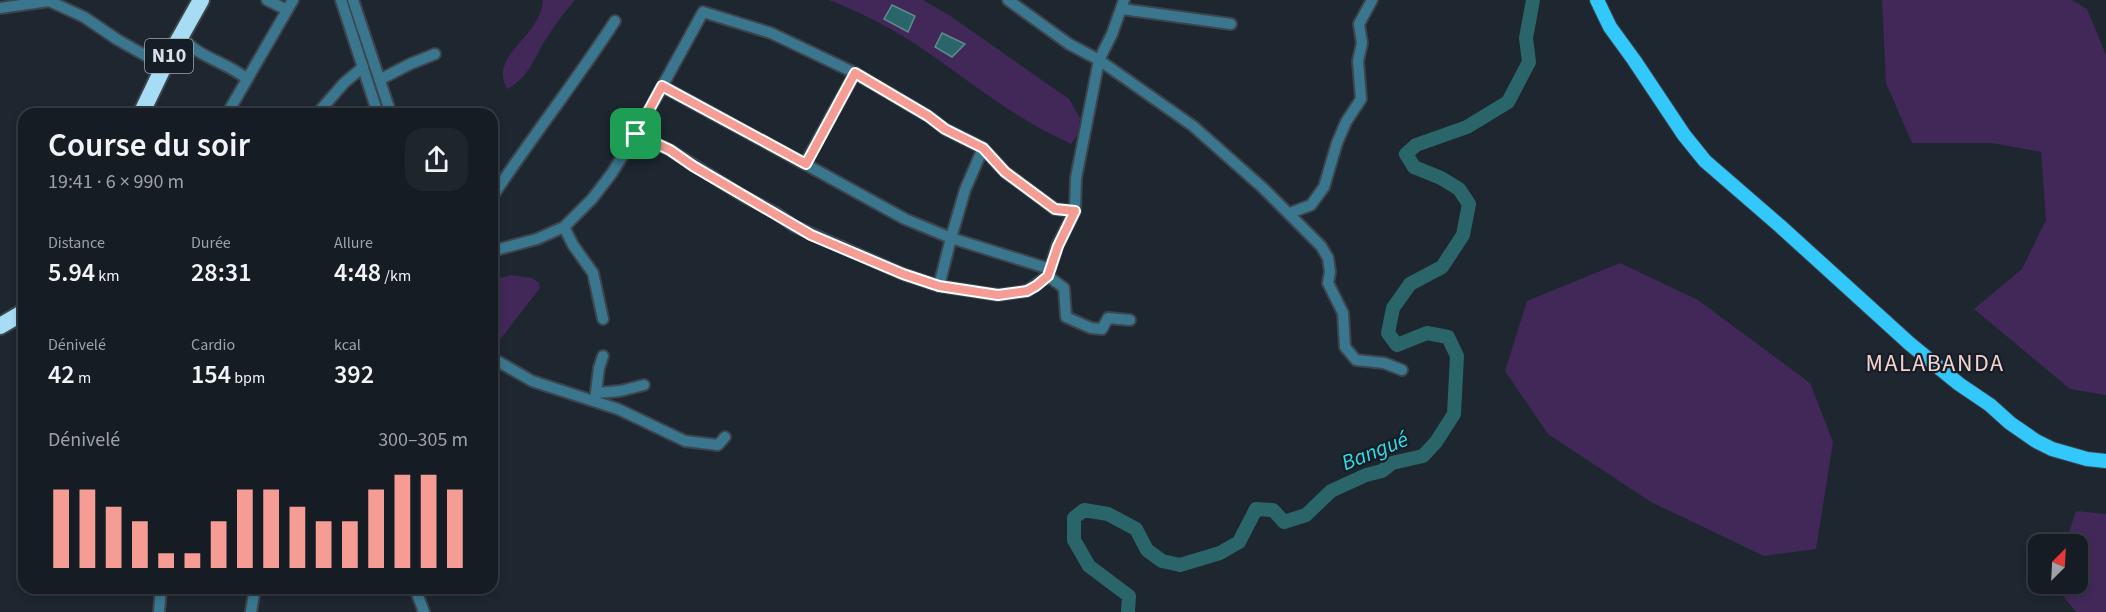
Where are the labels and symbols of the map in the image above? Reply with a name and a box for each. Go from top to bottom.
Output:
road number: N10 [145,39,193,73]
pin [610,108,661,159]
district label: MALABANDA [1866,346,2004,381]
water label: Bangué [1337,423,1414,479]
north arrow [2028,534,2088,594]

